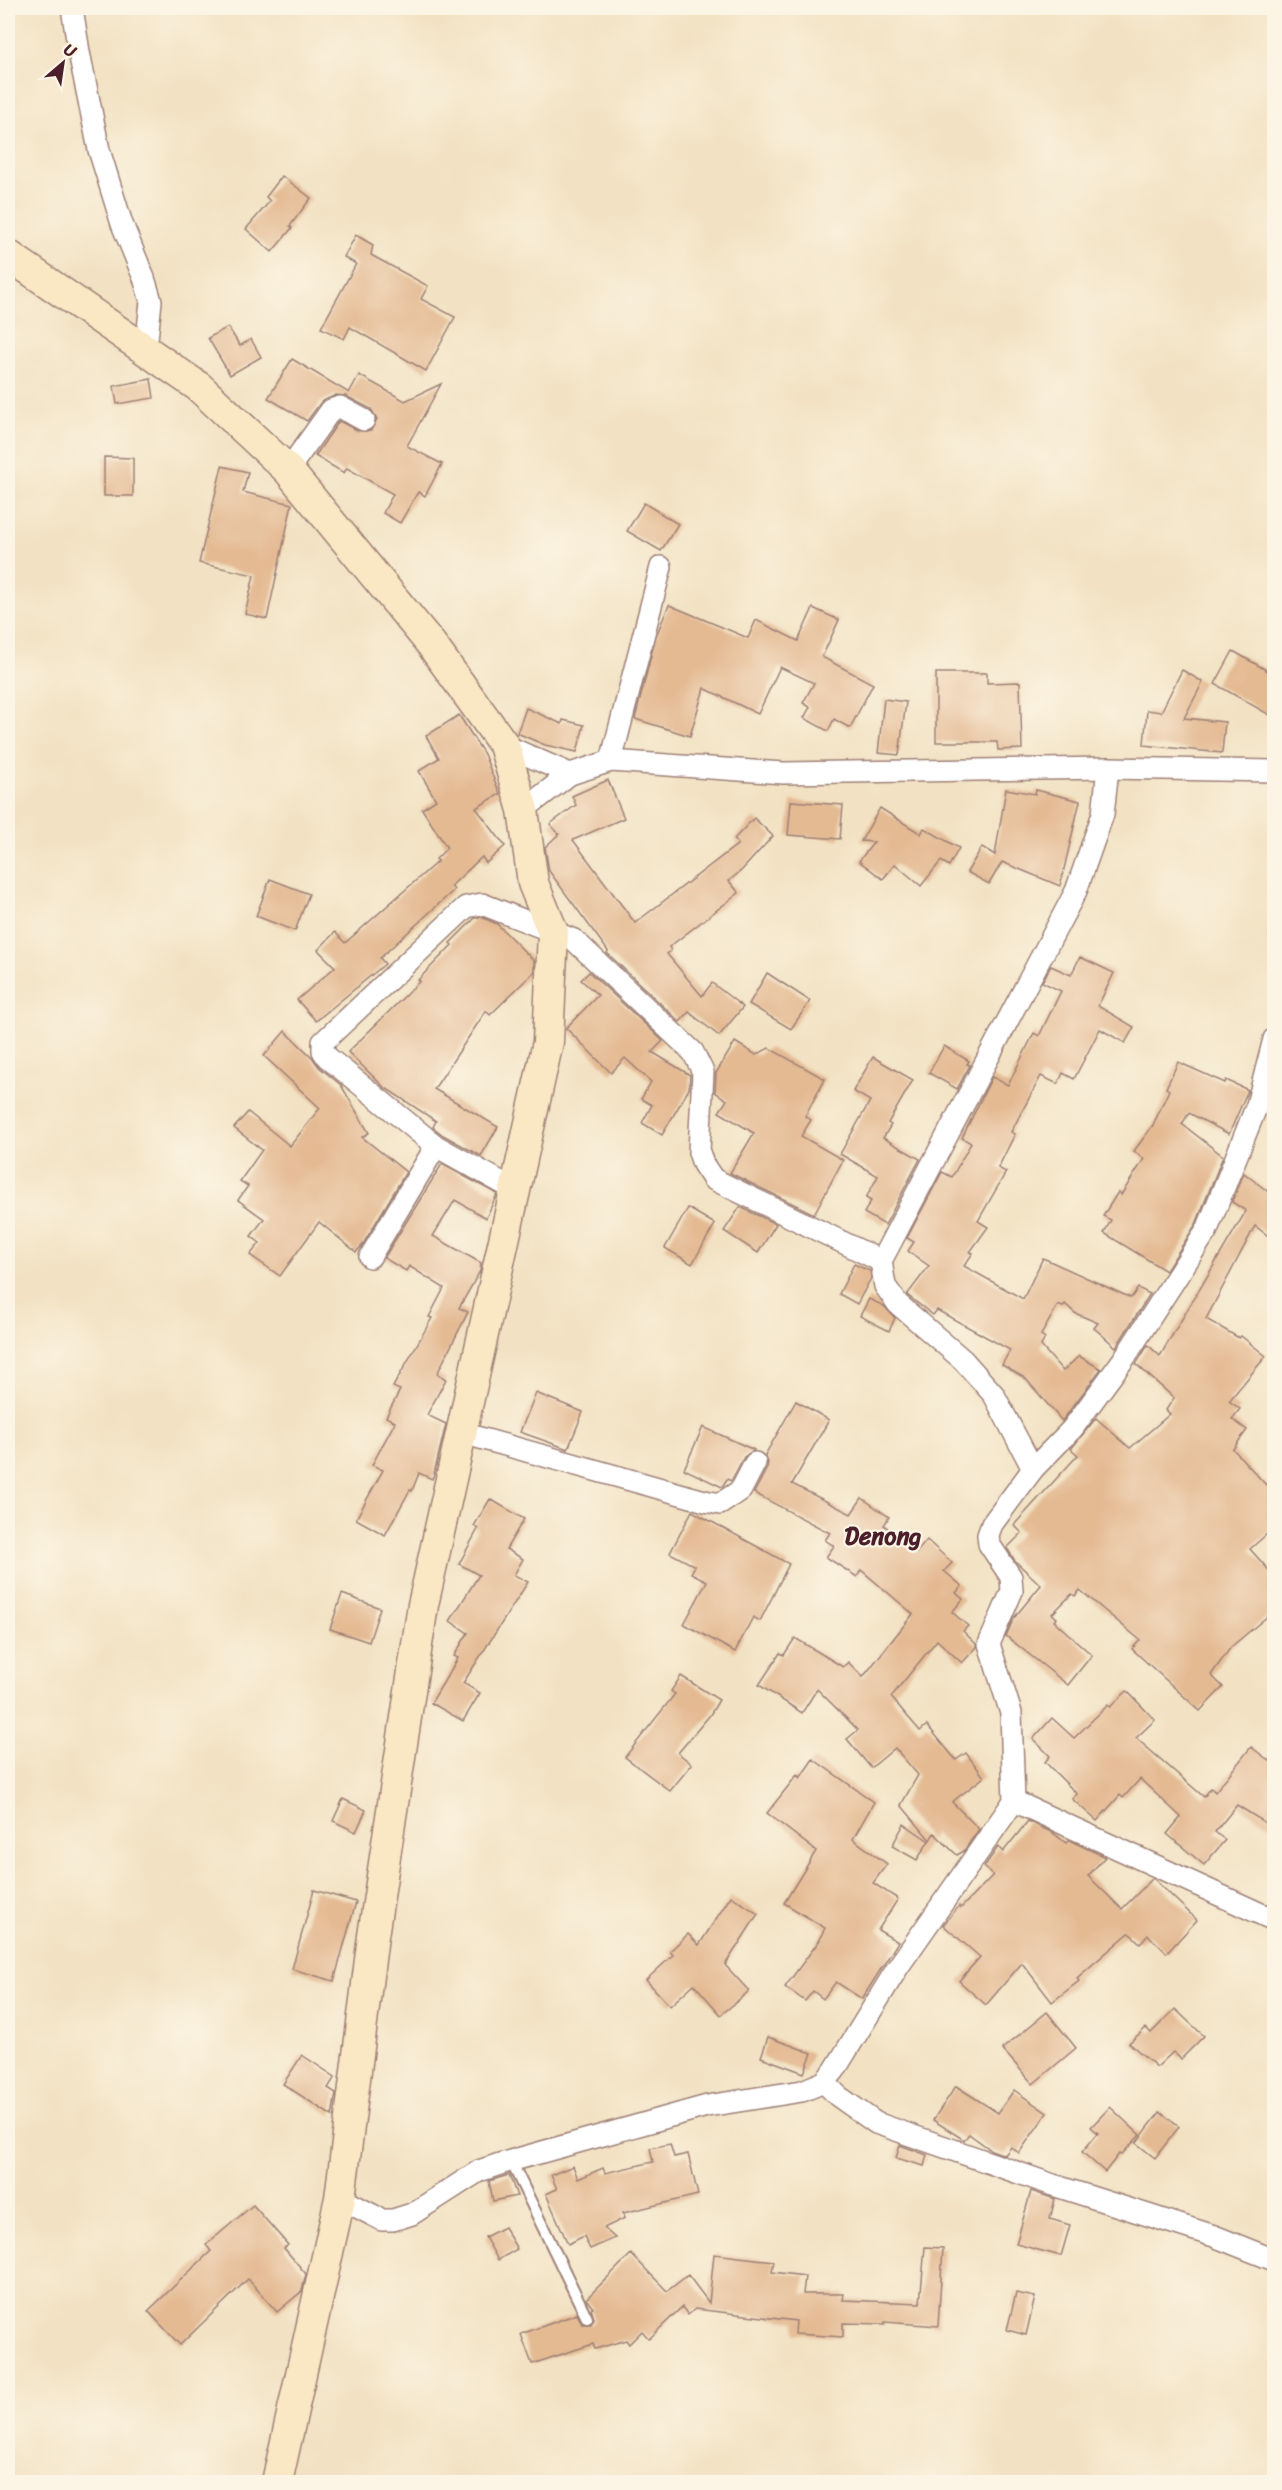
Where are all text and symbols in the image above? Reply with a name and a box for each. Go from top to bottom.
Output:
north arrow [33,33,93,93]
text: U [58,35,83,66]
district label: Denong [845,1515,921,1557]

